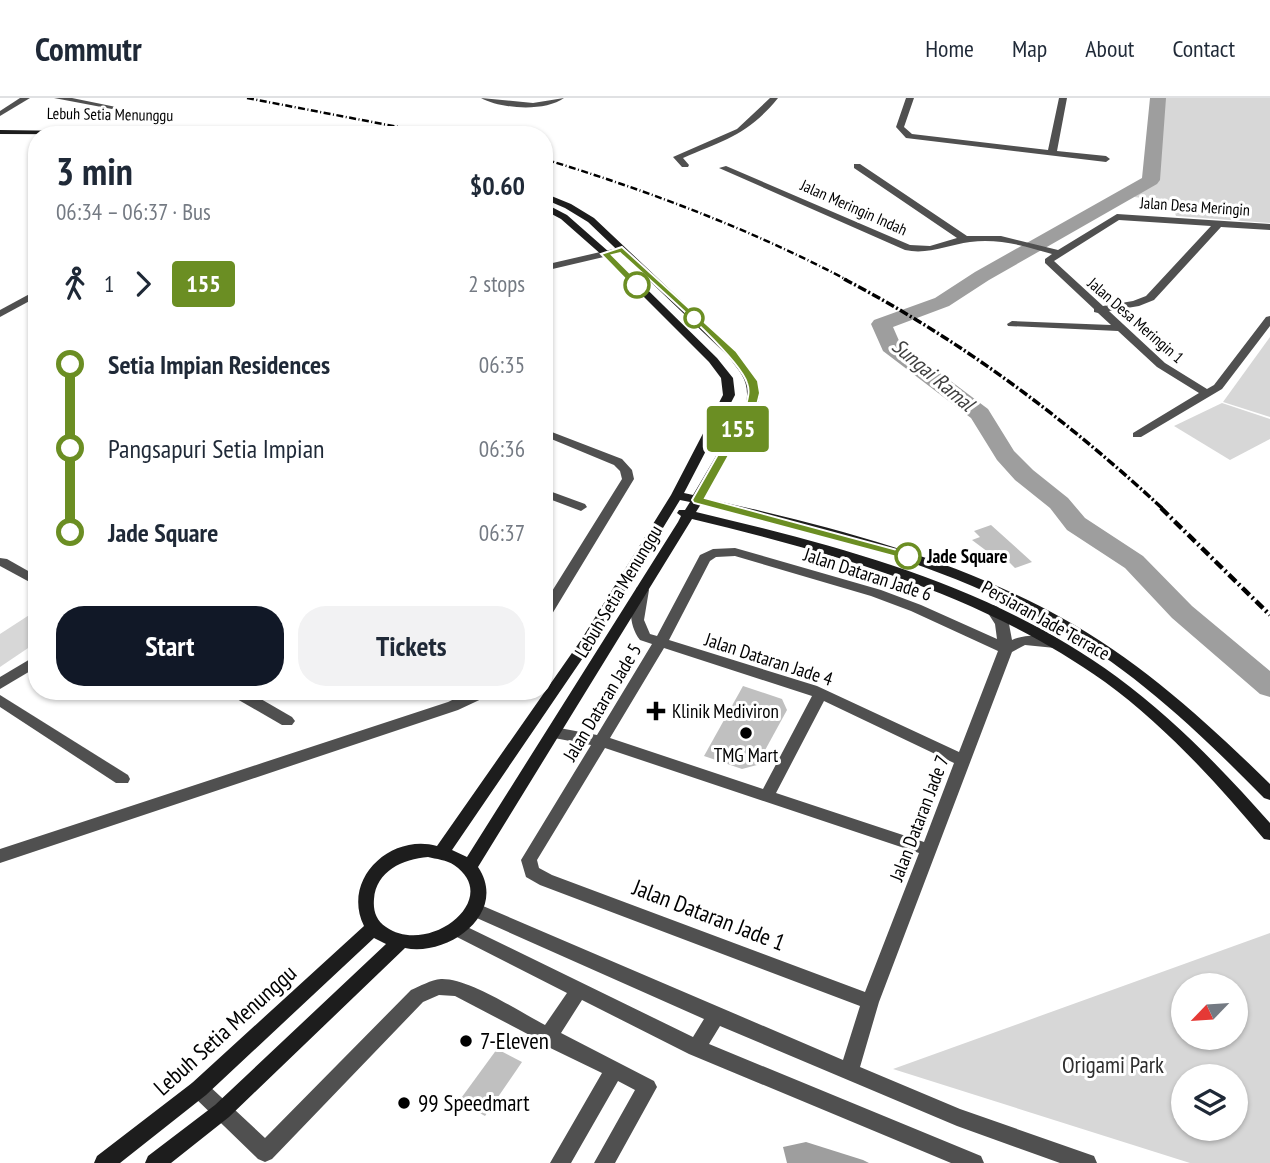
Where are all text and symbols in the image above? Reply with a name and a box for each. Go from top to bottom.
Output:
text: Commutr [35,27,142,70]
text: Home [925,33,974,64]
text: Map [1012,33,1047,64]
text: About [1085,33,1134,64]
text: Contact [1172,33,1235,64]
street label: Lebuh Setia Menunggu [47,103,173,125]
text: 3 min [56,146,133,195]
text: $0.60 [470,169,525,202]
street label: Jalan Meringin Indah [797,174,910,239]
street label: Jalan Desa Meringin [1138,192,1251,220]
text: 06:34 – 06:37 · Bus [56,197,211,226]
icon: walk [56,265,94,303]
icon: forward [124,265,162,303]
text: 155 [186,268,221,299]
text: 1 [104,269,114,298]
text: 2 stops [468,269,525,298]
unlabelled marker [624,272,650,298]
street label: Jalan Desa Meringin 1 [1083,272,1188,367]
unlabelled marker [684,308,704,328]
water label: Sungai Ramal [887,332,982,418]
text: Setia Impian Residences [108,348,330,381]
text: 06:35 [479,350,525,379]
line badge: 155 [698,406,778,452]
text: 155 [721,413,755,444]
text: Pangsapuri Setia Impian [108,432,324,465]
text: 06:36 [479,434,525,463]
text: Jade Square [108,516,218,549]
text: 06:37 [479,518,525,547]
street label: Lebuh Setia Menunggu [569,520,667,662]
street label: Jalan Dataran Jade 6 [800,542,935,606]
marker: Jade Square [895,543,921,569]
place label: Jade Square [926,544,1008,568]
street label: Persiaran Jade Terrace [978,575,1114,665]
button: Start [56,606,284,686]
button: Tickets [298,606,525,686]
street label: Jalan Dataran Jade 4 [701,627,836,691]
street label: Jalan Dataran Jade 5 [557,639,647,766]
place label: Klinik Mediviron [672,699,779,723]
marker: Klinik Mediviron [646,701,666,721]
marker: TMG Mart [738,725,754,741]
place label: TMG Mart [714,743,779,767]
street label: Jalan Dataran Jade 7 [884,752,954,885]
street label: Jalan Dataran Jade 1 [628,872,790,957]
street label: Lebuh Setia Menunggu [147,958,302,1101]
north arrow [1171,973,1248,1050]
map controls [1171,973,1248,1141]
place label: 7-Eleven [480,1026,549,1055]
marker: 7-Eleven [458,1033,474,1049]
park label: Origami Park [1062,1050,1164,1079]
button: layers [1171,1064,1248,1141]
place label: 99 Speedmart [418,1088,530,1117]
marker: 99 Speedmart [396,1095,412,1111]

